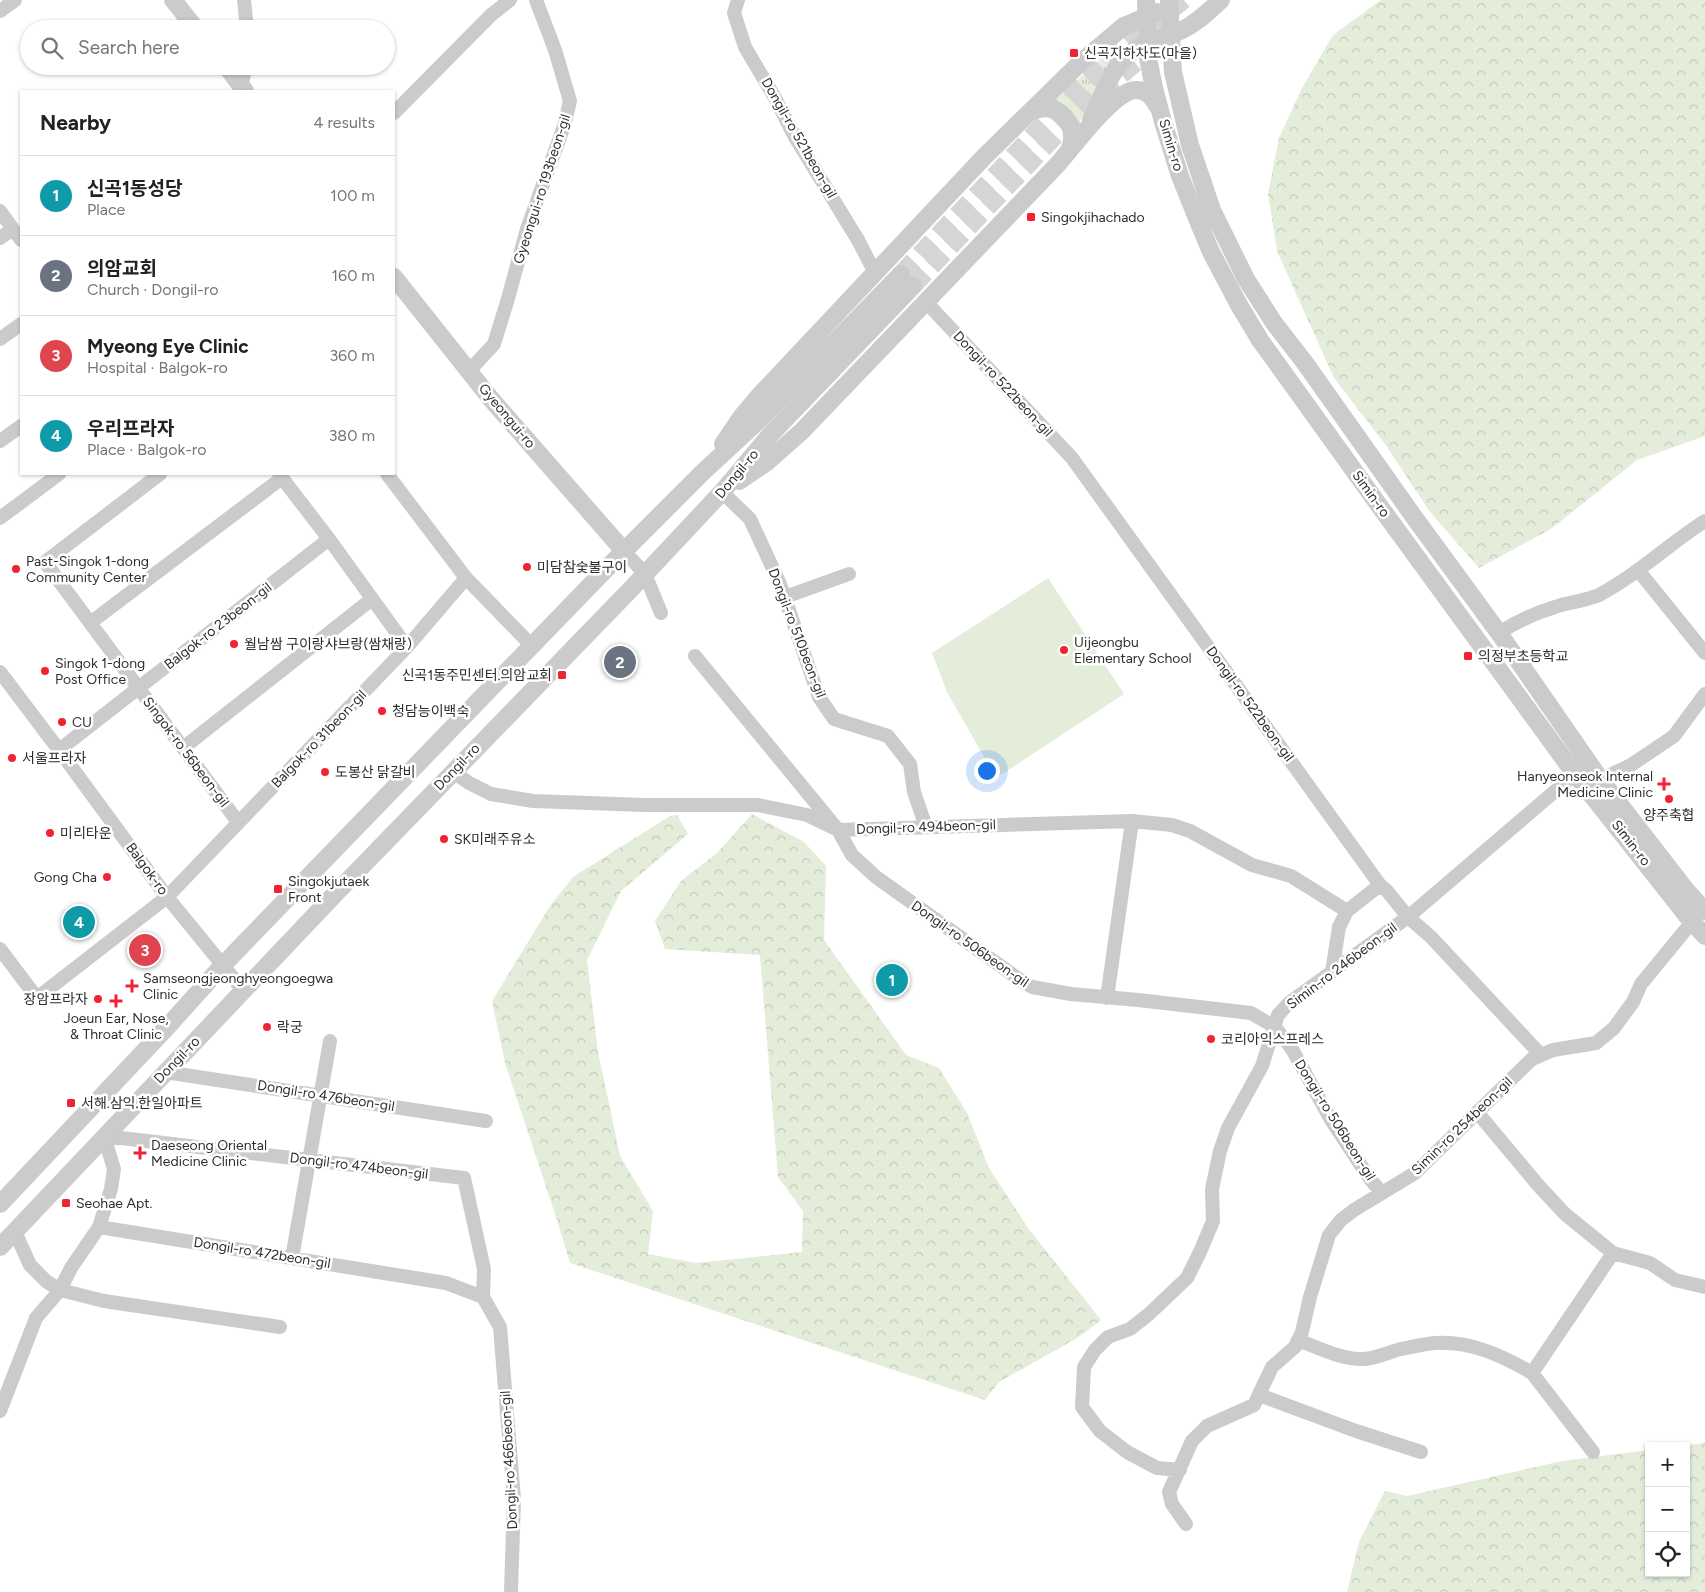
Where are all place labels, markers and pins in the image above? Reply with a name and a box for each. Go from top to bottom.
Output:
place label: 신곡지하차도(마을) [1084,45,1197,62]
marker: 신곡지하차도(마을) [1068,47,1080,59]
place label: Singokjihachado [1041,209,1145,226]
marker: Singokjihachado [1025,211,1037,223]
place label: Past-Singok 1-dong Community Center [26,553,149,586]
place label: 미담참숯불구이 [537,559,627,576]
marker: 미담참숯불구이 [521,561,533,573]
marker: Past-Singok 1-dong Community Center [10,563,22,575]
place label: Uijeongbu Elementary School [1074,634,1192,667]
place label: 월남쌈 구이랑샤브랑(쌈채랑) [244,636,412,653]
marker: 월남쌈 구이랑샤브랑(쌈채랑) [228,638,240,650]
pin: 2 [604,643,636,681]
marker: Uijeongbu Elementary School [1058,644,1070,656]
place label: 의정부초등학교 [1478,648,1568,665]
marker: 의정부초등학교 [1462,650,1474,662]
place label: Singok 1-dong Post Office [55,655,145,688]
marker: Singok 1-dong Post Office [39,665,51,677]
place label: 신곡1동주민센터.의암교회 [402,667,552,684]
marker: 신곡1동주민센터.의암교회 [556,669,568,681]
place label: 청담능이백숙 [392,703,469,720]
marker: 청담능이백숙 [376,705,388,717]
place label: CU [72,714,92,731]
marker: CU [56,716,68,728]
place label: 서울프라자 [22,750,87,767]
marker: 서울프라자 [6,752,18,764]
place label: 도봉산 닭갈비 [335,764,416,781]
marker: 도봉산 닭갈비 [319,766,331,778]
place label: Hanyeonseok Internal Medicine Clinic [1517,768,1653,801]
marker: Hanyeonseok Internal Medicine Clinic [1657,777,1671,791]
marker: 양주축협 [1663,793,1675,805]
place label: 양주축협 [1643,807,1695,824]
place label: 미리타운 [60,825,112,842]
marker: 미리타운 [44,827,56,839]
place label: SK미래주유소 [454,831,536,848]
marker: SK미래주유소 [438,833,450,845]
place label: Gong Cha [34,869,97,886]
marker: Gong Cha [101,871,113,883]
place label: Singokjutaek Front [288,873,369,906]
marker: Singokjutaek Front [272,883,284,895]
pin: 4 [63,903,95,941]
pin: 3 [129,931,161,969]
pin: 1 [876,961,908,999]
place label: Samseongjeonghyeongoegwa Clinic [143,970,333,1003]
marker: Samseongjeonghyeongoegwa Clinic [125,979,139,993]
place label: 장암프라자 [24,991,88,1008]
marker: 장암프라자 [92,993,104,1005]
marker: Joeun Ear, Nose, & Throat Clinic [109,994,123,1008]
place label: Joeun Ear, Nose, & Throat Clinic [63,1010,169,1043]
place label: 락궁 [277,1019,303,1036]
marker: 락궁 [261,1021,273,1033]
place label: 코리아익스프레스 [1221,1031,1324,1048]
marker: 코리아익스프레스 [1205,1033,1217,1045]
place label: 서해.삼익.한일아파트 [81,1095,203,1112]
marker: 서해.삼익.한일아파트 [65,1097,77,1109]
place label: Daeseong Oriental Medicine Clinic [151,1137,267,1170]
marker: Daeseong Oriental Medicine Clinic [133,1146,147,1160]
place label: Seohae Apt. [76,1195,152,1212]
marker: Seohae Apt. [60,1197,72,1209]

